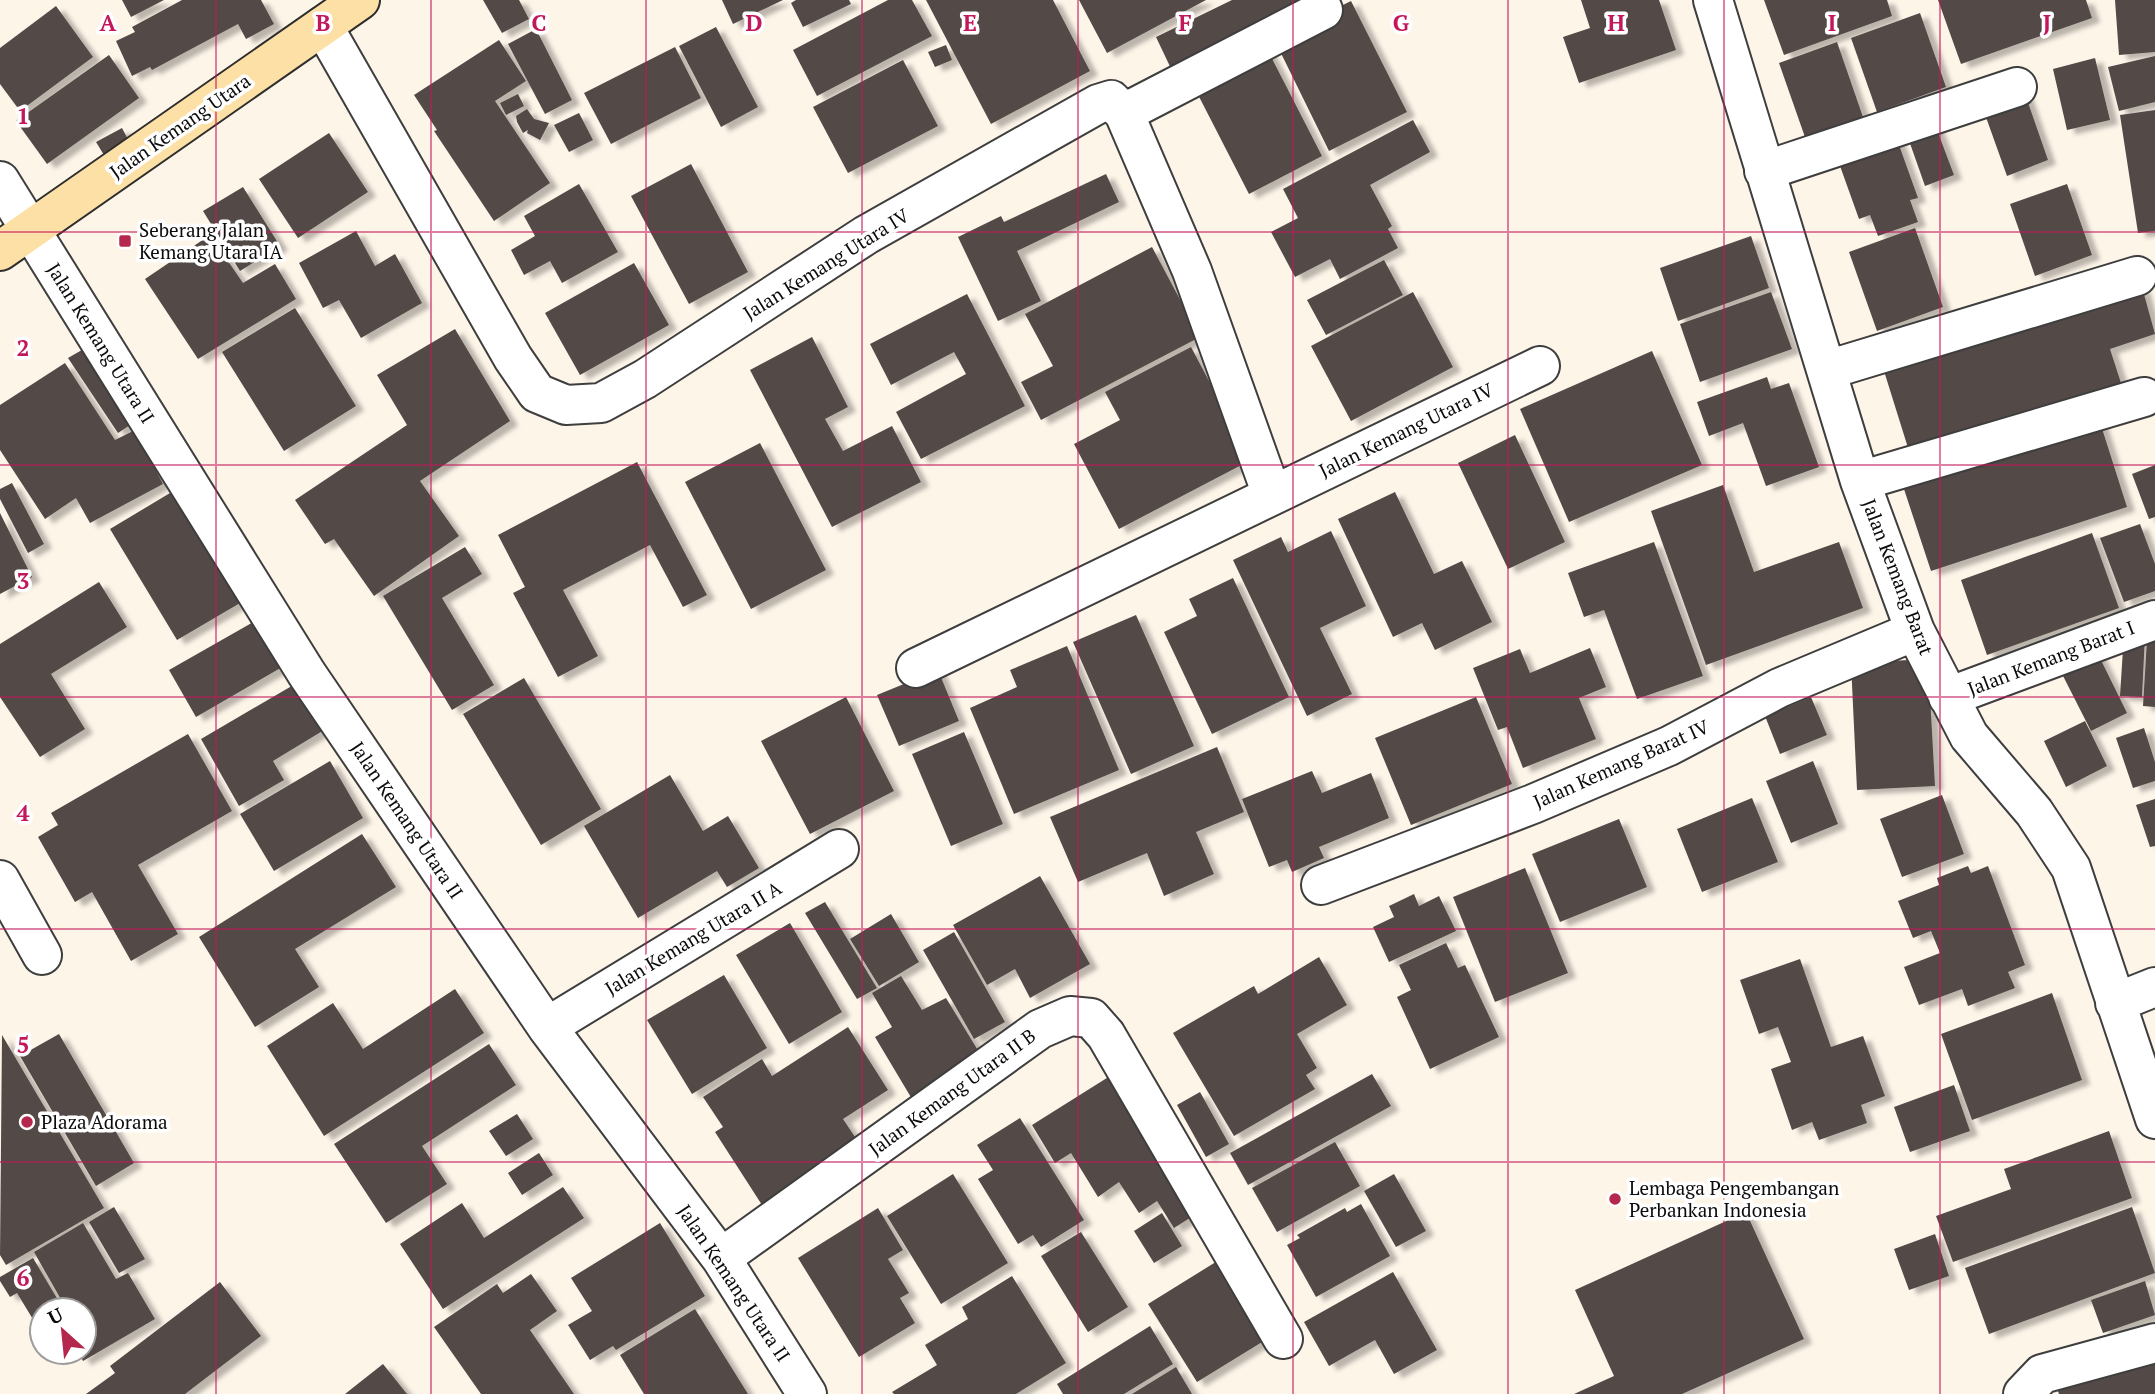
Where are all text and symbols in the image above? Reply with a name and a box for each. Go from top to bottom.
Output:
text: A [100,7,117,38]
text: B [316,7,331,38]
text: C [532,7,547,38]
text: D [746,7,763,38]
text: E [963,7,977,38]
text: F [1178,7,1192,38]
text: G [1393,7,1410,38]
text: H [1607,7,1625,38]
text: I [1828,7,1836,38]
text: J [2043,7,2051,38]
street label: Jalan Kemang Utara [104,67,255,184]
text: 1 [17,100,30,131]
street label: Jalan Kemang Utara IV [738,202,913,325]
place label: Seberang Jalan Kemang Utara IA [139,217,282,264]
marker: Seberang Jalan Kemang Utara IA [117,233,133,249]
street label: Jalan Kemang Utara II [42,258,161,428]
text: 2 [17,332,30,363]
street label: Jalan Kemang Utara IV [1315,377,1497,483]
street label: Jalan Kemang Barat [1857,495,1940,658]
text: 3 [17,565,30,596]
street label: Jalan Kemang Barat I [1964,614,2138,701]
street label: Jalan Kemang Barat IV [1529,714,1712,814]
street label: Jalan Kemang Utara II [345,736,469,903]
text: 4 [17,797,30,828]
street label: Jalan Kemang Utara II A [600,875,786,1000]
street label: Jalan Kemang Utara II B [863,1022,1040,1161]
text: 5 [17,1029,30,1060]
place label: Plaza Adorama [41,1109,168,1134]
marker: Plaza Adorama [19,1114,35,1130]
place label: Lembaga Pengembangan Perbankan Indonesia [1629,1175,1839,1222]
marker: Lembaga Pengembangan Perbankan Indonesia [1607,1191,1623,1207]
street label: Jalan Kemang Utara II [672,1199,796,1366]
text: 6 [17,1262,30,1293]
north arrow [28,1296,98,1366]
text: U [43,1301,67,1330]

